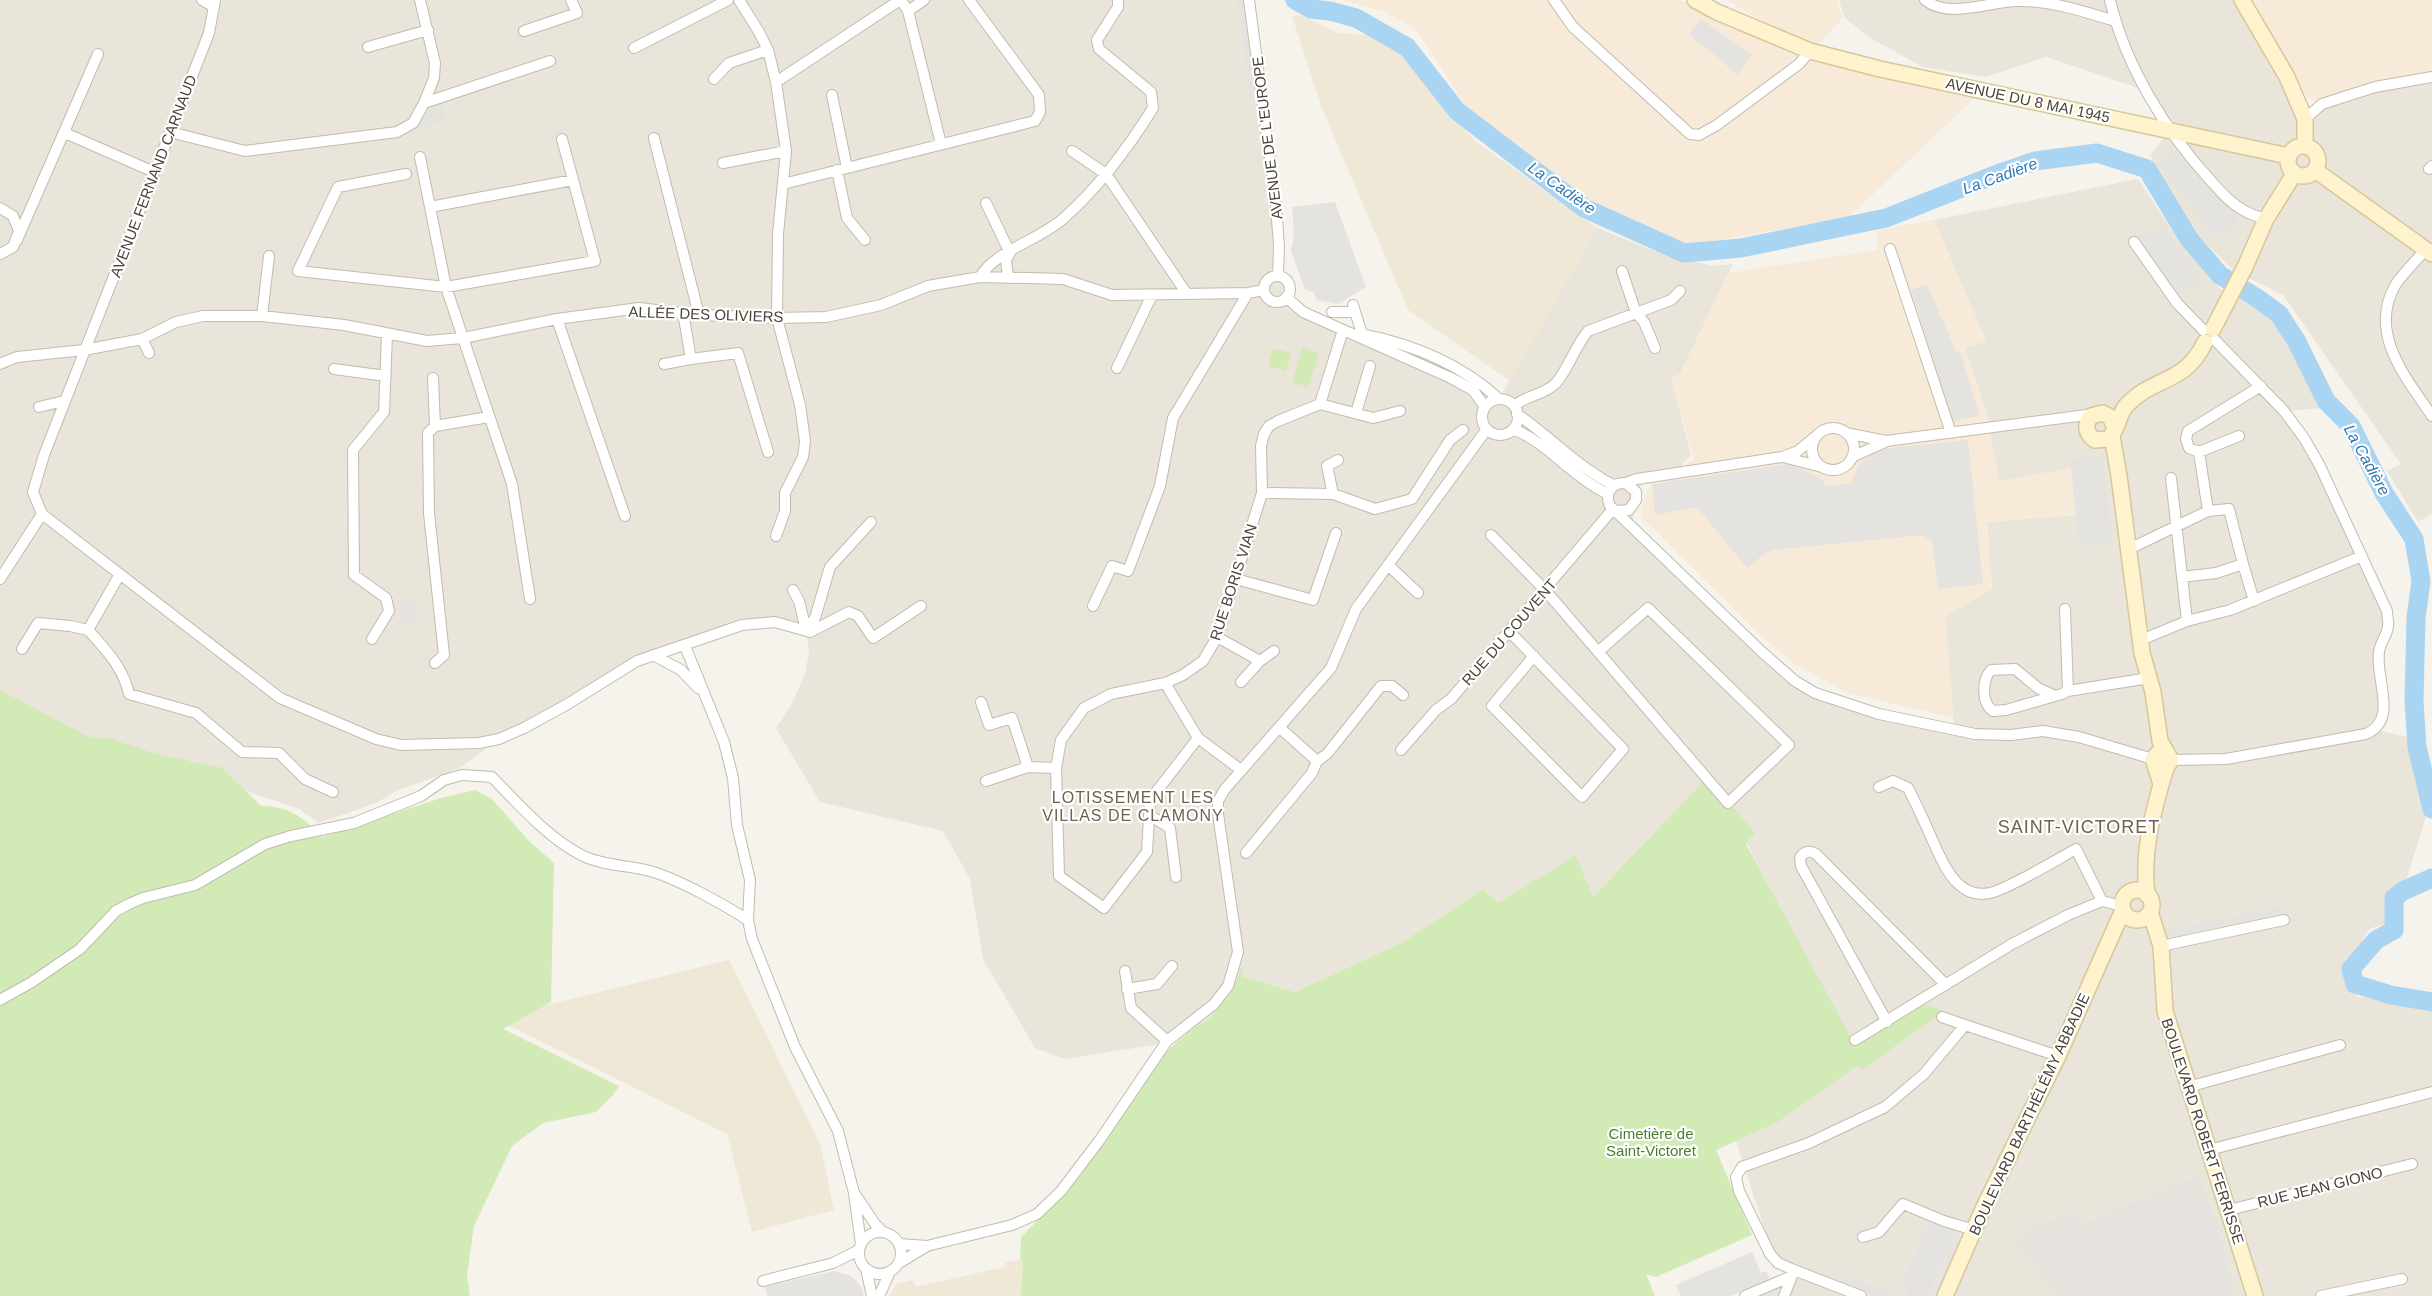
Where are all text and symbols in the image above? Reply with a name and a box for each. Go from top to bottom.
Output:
street label: AVENUE DE L'EUROPE [1249,55,1285,221]
street label: AVENUE FERNAND CARNAUD [106,72,200,280]
street label: AVENUE DU 8 MAI 1945 [1944,74,2112,126]
water label: La Cadière [1960,155,2040,197]
water label: La Cadière [1525,159,1599,217]
street label: ALLÉE DES OLIVIERS [628,303,784,325]
water label: La Cadière [2341,422,2393,498]
street label: RUE BORIS VIAN [1206,522,1260,642]
street label: RUE DU COUVENT [1458,575,1560,689]
district label: LOTISSEMENT LES VILLAS DE CLAMONY [1042,789,1224,824]
district label: SAINT-VICTORET [1998,817,2160,837]
street label: BOULEVARD BARTHÉLÉMY ABBADIE [1965,990,2093,1238]
street label: BOULEVARD ROBERT FERRISSE [2158,1016,2248,1246]
park label: Cimetière de Saint-Victoret [1606,1125,1697,1159]
street label: RUE JEAN GIONO [2256,1163,2384,1211]

